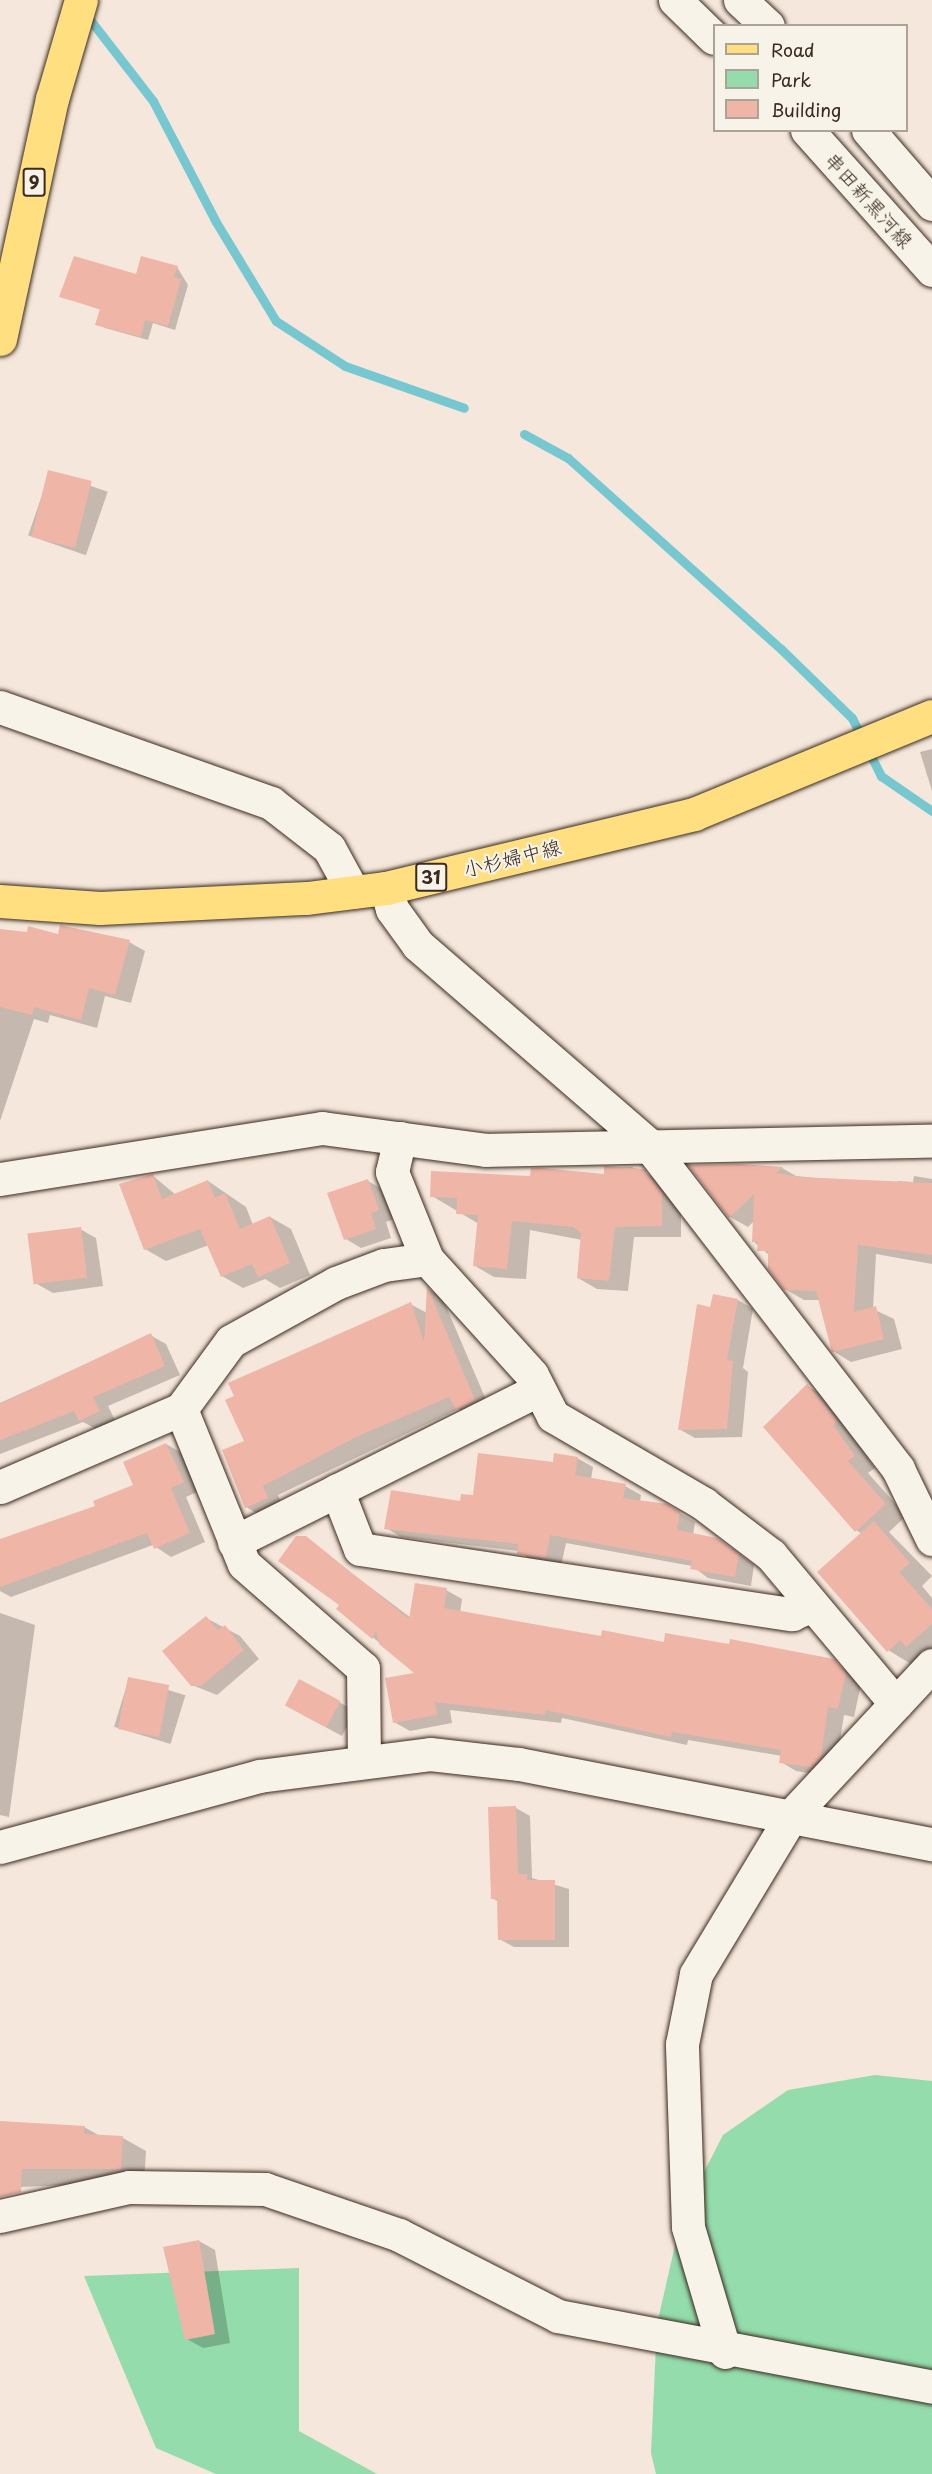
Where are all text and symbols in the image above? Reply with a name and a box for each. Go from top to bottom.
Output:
legend [713,24,908,132]
text: Road [771,36,815,63]
text: Park [771,66,811,93]
text: Building [771,96,841,123]
street label: 串田新黒河線 [820,147,918,253]
road number: 9 [22,167,46,197]
street label: 小杉婦中線 [461,834,563,882]
road number: 31 [414,862,448,892]

